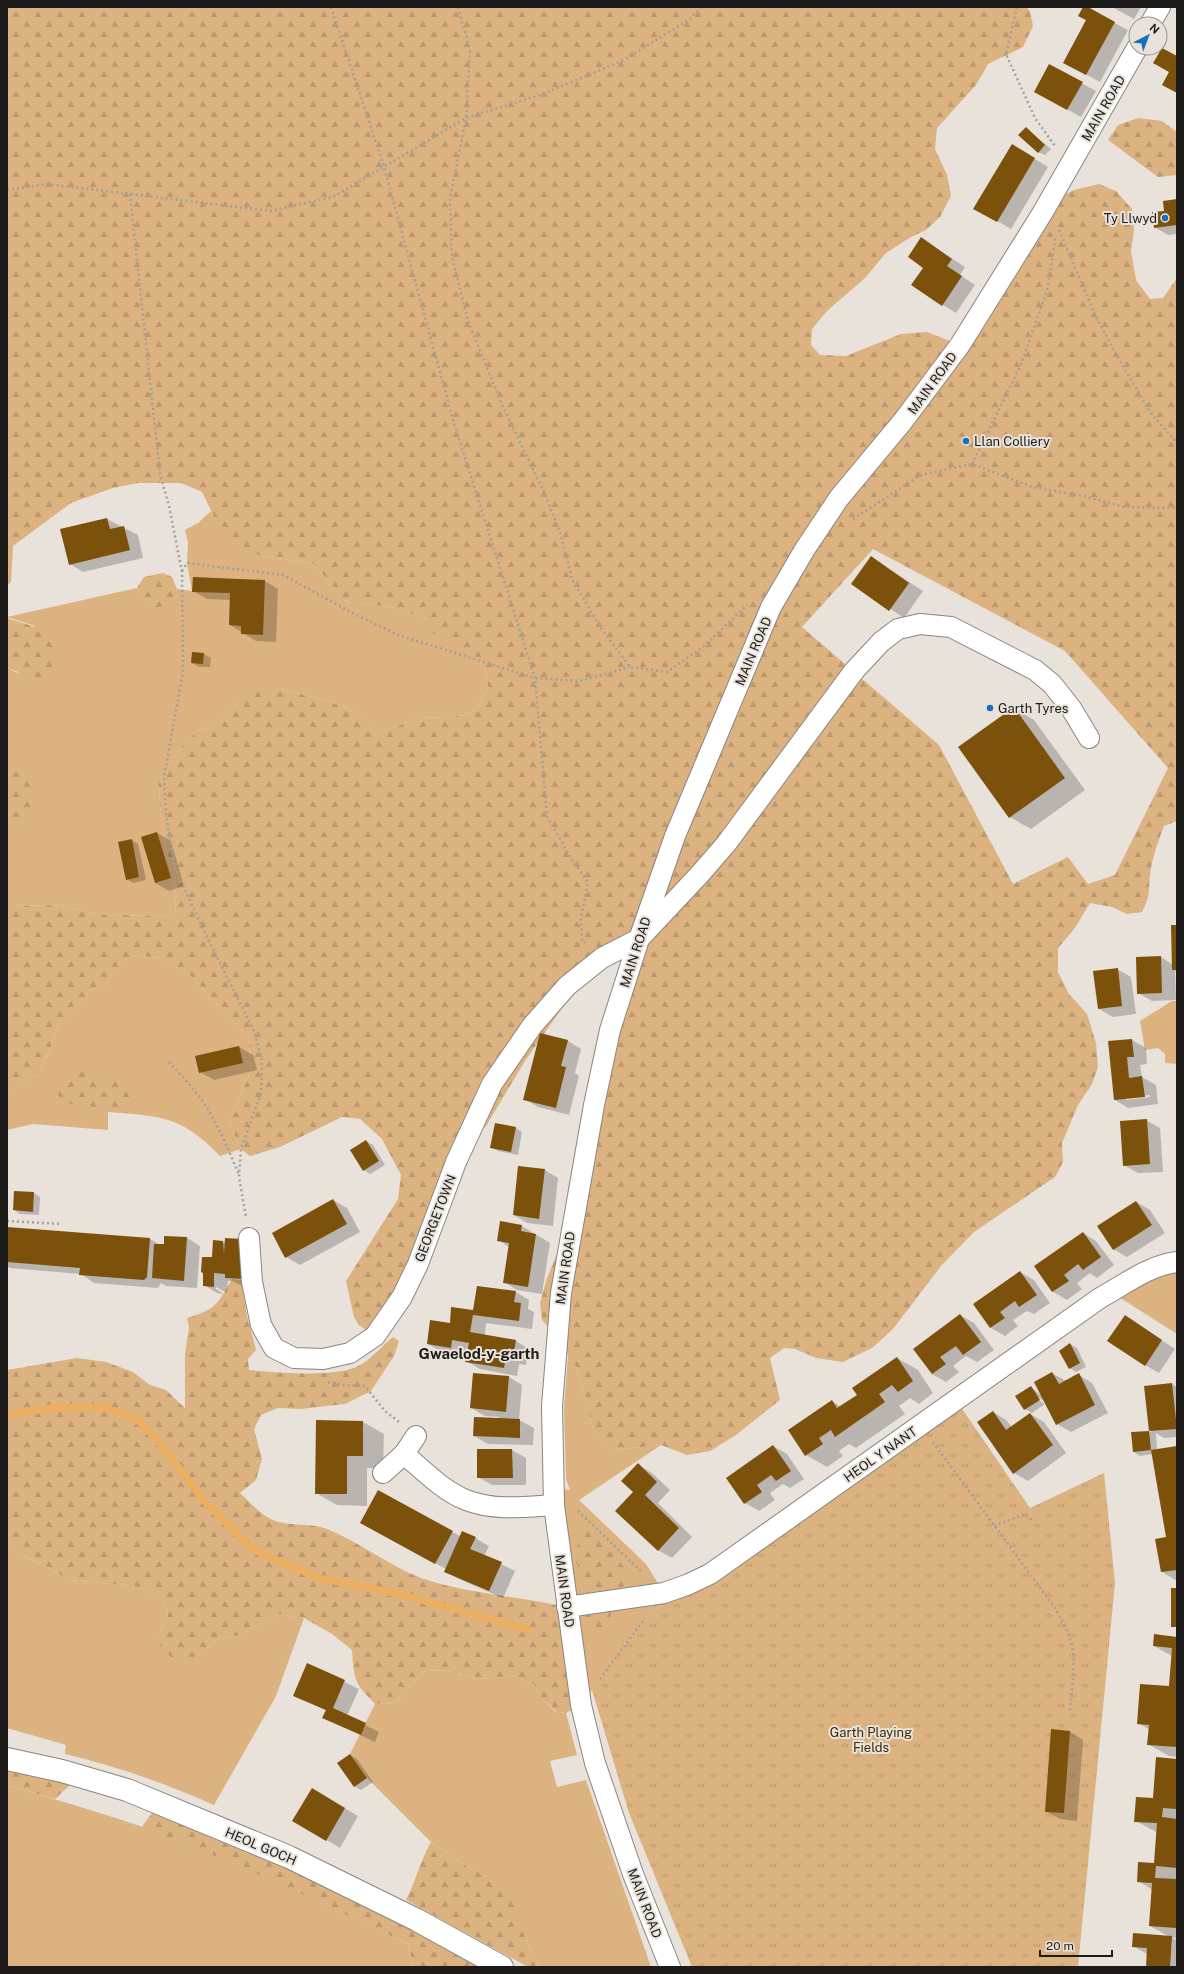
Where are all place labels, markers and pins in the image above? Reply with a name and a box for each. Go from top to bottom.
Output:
place label: Ty Llwyd [1104,211,1157,226]
marker: Ty Llwyd [1160,213,1170,223]
place label: Llan Colliery [974,434,1050,449]
marker: Llan Colliery [961,436,971,446]
place label: Garth Tyres [998,701,1068,716]
marker: Garth Tyres [985,703,995,713]

